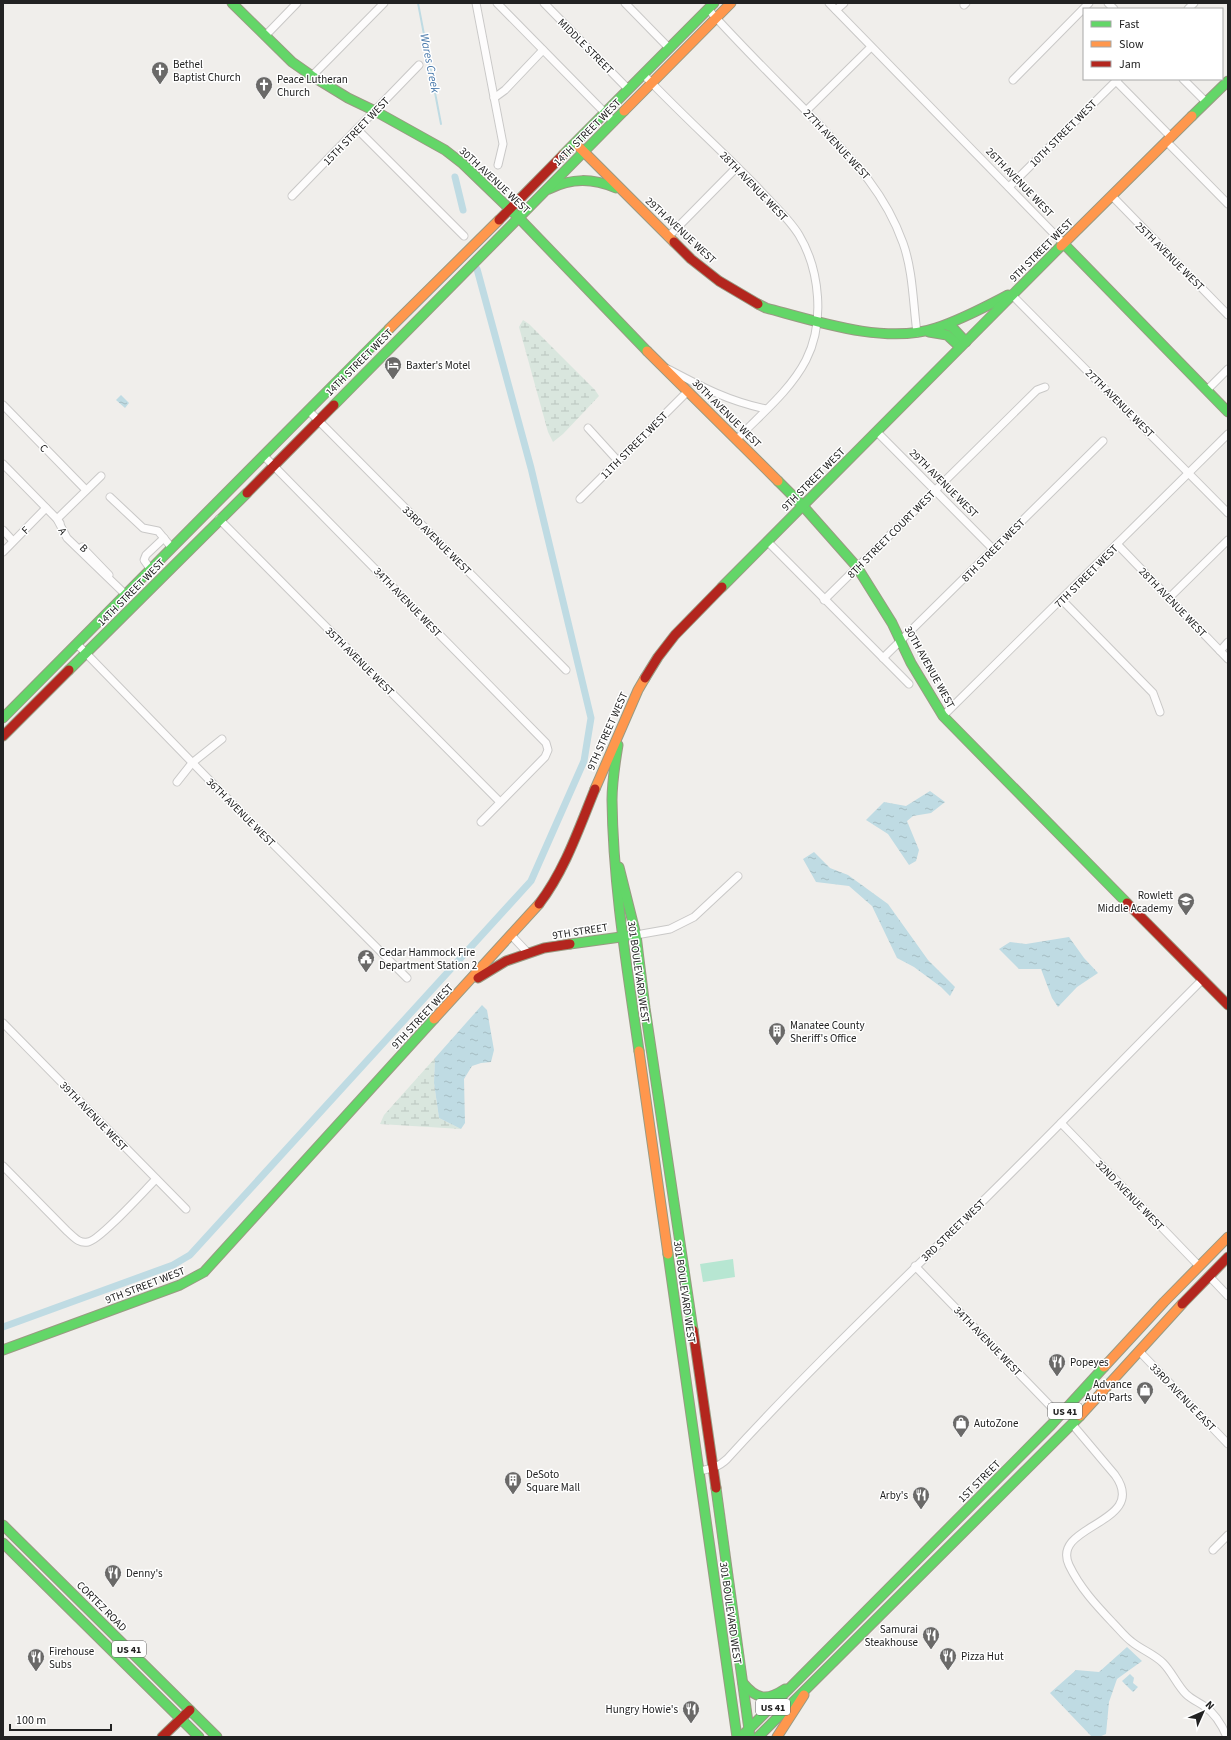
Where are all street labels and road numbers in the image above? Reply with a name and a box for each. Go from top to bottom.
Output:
street label: MIDDLE STREET [555,15,617,78]
street label: 15TH STREET WEST [320,94,393,169]
street label: 14TH STREET WEST [550,95,624,169]
street label: 10TH STREET WEST [1026,96,1100,170]
street label: 27TH AVENUE WEST [800,106,873,183]
street label: 30TH AVENUE WEST [456,144,533,217]
street label: 26TH AVENUE WEST [982,144,1057,221]
street label: 28TH AVENUE WEST [716,148,791,225]
street label: 29TH AVENUE WEST [642,194,719,267]
street label: 9TH STREET WEST [1006,215,1077,285]
street label: 25TH AVENUE WEST [1132,219,1207,294]
street label: 14TH STREET WEST [322,325,396,399]
street label: 27TH AVENUE WEST [1082,366,1157,441]
street label: 30TH AVENUE WEST [689,376,764,451]
street label: 11TH STREET WEST [597,408,671,482]
street label: C [36,441,51,456]
street label: 9TH STREET WEST [778,444,849,514]
street label: 29TH AVENUE WEST [906,446,981,521]
street label: 8TH STREET COURT WEST [844,487,939,582]
street label: 33RD AVENUE WEST [399,503,474,578]
street label: 8TH STREET WEST [958,515,1029,585]
street label: F [18,523,33,538]
street label: A [55,525,71,538]
street label: B [76,541,92,556]
street label: 7TH STREET WEST [1051,541,1122,611]
street label: 14TH STREET WEST [94,555,168,629]
street label: 34TH AVENUE WEST [370,564,445,641]
street label: 28TH AVENUE WEST [1135,564,1210,641]
street label: 35TH AVENUE WEST [322,624,397,699]
street label: 30TH AVENUE WEST [901,624,958,711]
street label: 9TH STREET WEST [583,690,631,773]
street label: 36TH AVENUE WEST [203,775,278,850]
street label: 9TH STREET [551,920,609,943]
street label: 301 BOULEVARD WEST [624,920,653,1024]
street label: 9TH STREET WEST [388,980,457,1052]
street label: 39TH AVENUE WEST [56,1078,131,1155]
street label: 32ND AVENUE WEST [1092,1157,1167,1234]
street label: 3RD STREET WEST [918,1196,989,1265]
street label: 301 BOULEVARD WEST [670,1240,699,1344]
street label: 9TH STREET WEST [103,1263,187,1308]
street label: 34TH AVENUE WEST [950,1303,1025,1380]
street label: 33RD AVENUE EAST [1146,1360,1219,1435]
road number: US 41 [1048,1403,1082,1419]
street label: 1ST STREET [955,1457,1004,1506]
street label: 301 BOULEVARD WEST [716,1561,745,1665]
street label: CORTEZ ROAD [73,1578,130,1635]
road number: US 41 [112,1641,146,1657]
road number: US 41 [756,1699,790,1715]

